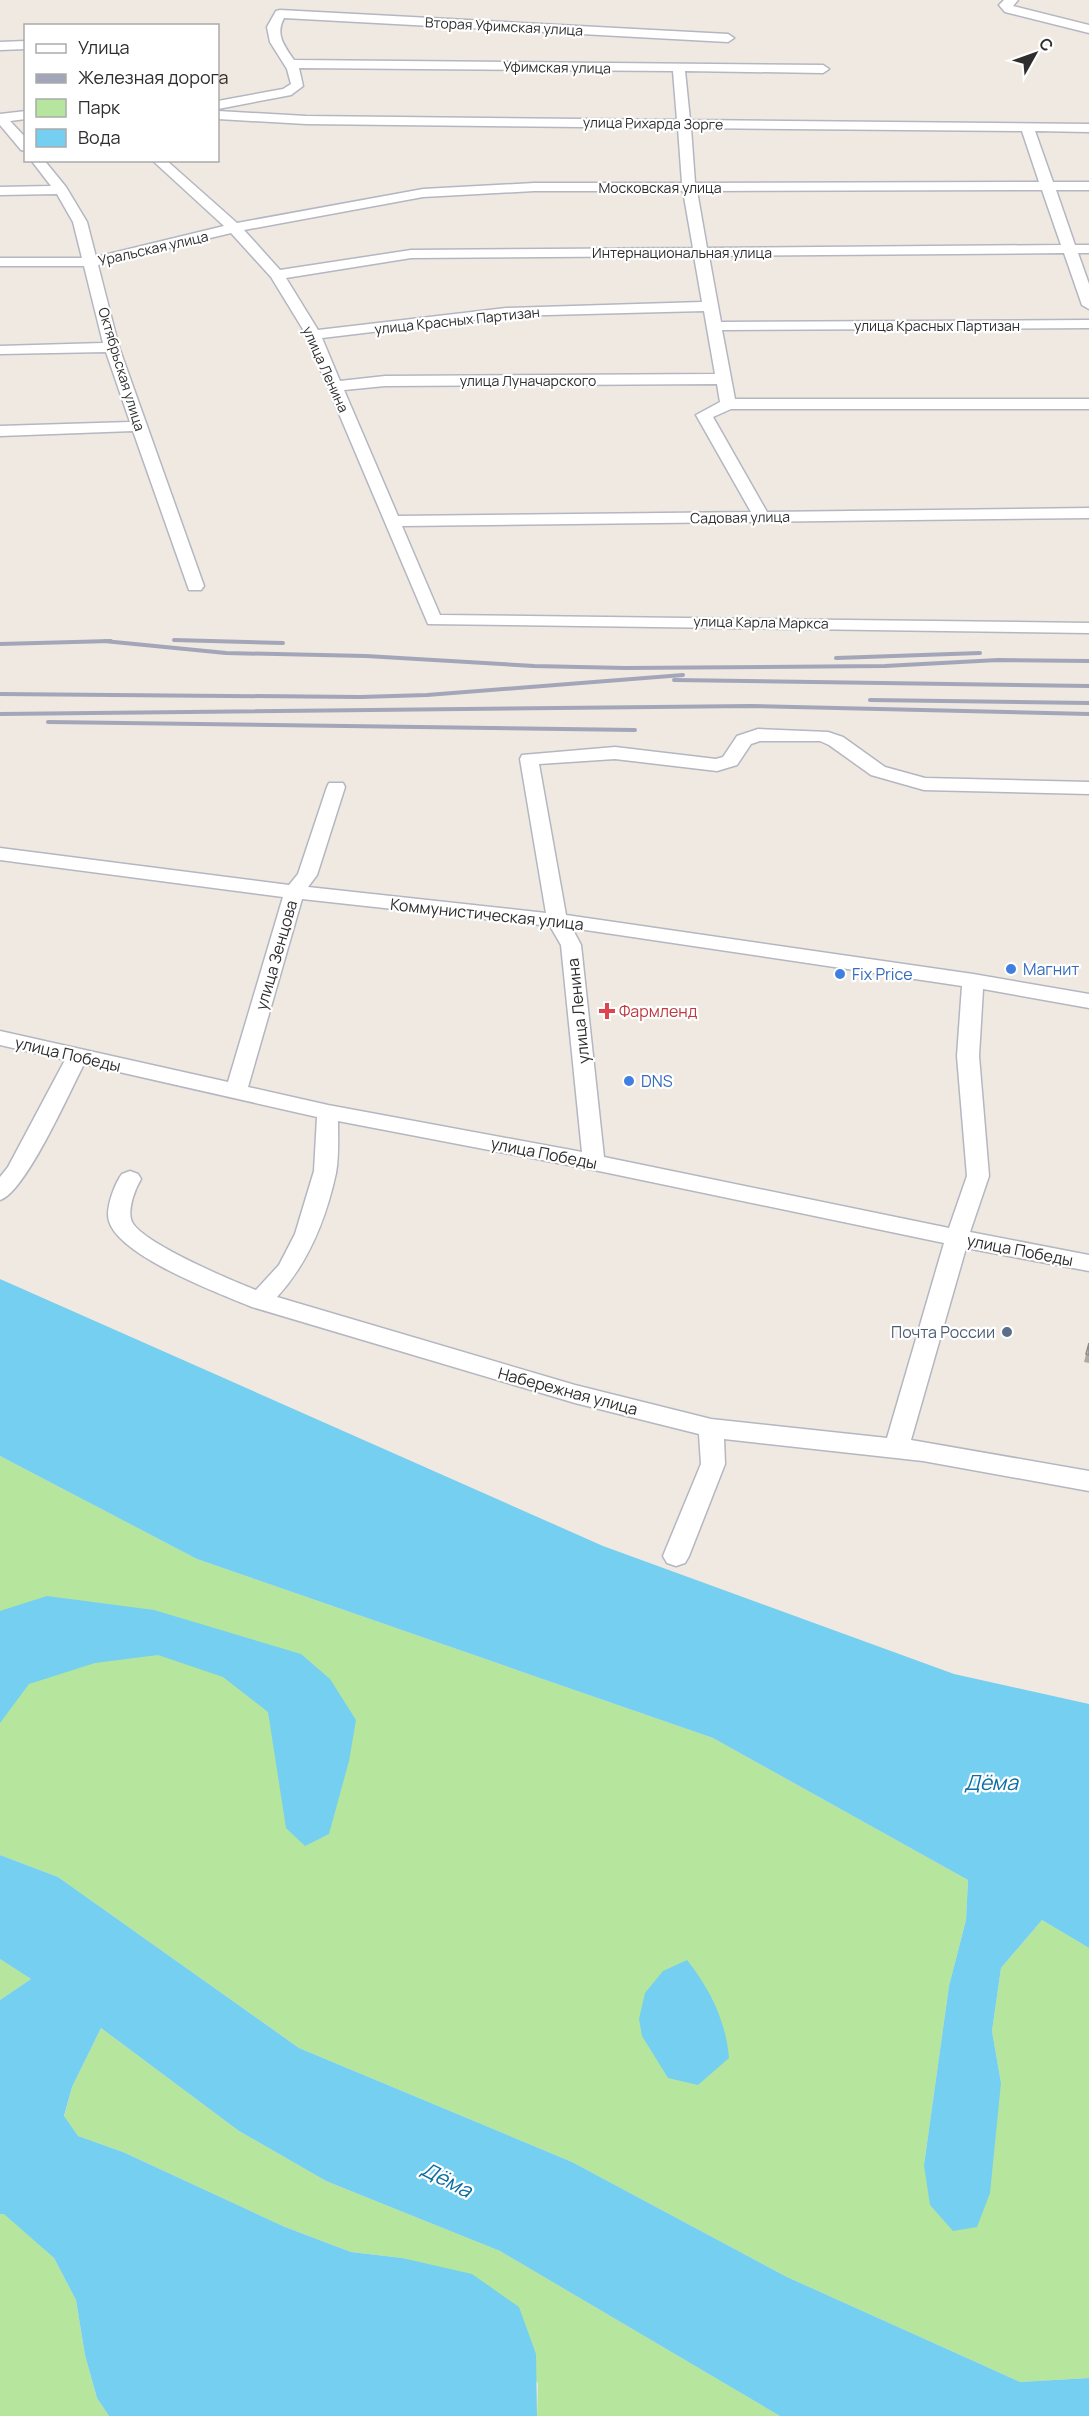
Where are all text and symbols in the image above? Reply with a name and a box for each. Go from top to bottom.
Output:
street label: Вторая Уфимская улица [424,12,584,40]
legend [24,24,219,162]
north arrow [1005,24,1065,84]
text: С [1034,33,1059,56]
text: Улица [78,35,130,59]
street label: Уфимская улица [503,57,611,77]
text: Железная дорога [78,65,229,89]
text: Парк [78,95,121,119]
street label: улица Рихарда Зорге [583,112,723,134]
text: Вода [78,125,120,149]
street label: Московская улица [599,178,721,197]
street label: Уральская улица [96,226,210,270]
street label: Интернациональная улица [592,243,772,262]
street label: улица Красных Партизан [373,302,541,338]
street label: Октябрьская улица [94,305,150,433]
street label: улица Красных Партизан [854,316,1020,335]
street label: улица Ленина [298,323,354,415]
street label: улица Луначарского [460,371,596,390]
street label: Садовая улица [690,507,790,527]
street label: улица Карла Маркса [693,611,829,633]
street label: Коммунистическая улица [389,893,585,935]
street label: улица Зенцова [250,897,302,1013]
street label: улица Ленина [562,957,594,1065]
place label: Магнит [1023,958,1079,980]
marker: Магнит [1004,962,1018,976]
place label: Fix Price [852,963,913,985]
marker: Fix Price [833,967,847,981]
place label: Фармленд [619,1000,698,1022]
marker: Фармленд [600,1004,614,1018]
street label: улица Победы [13,1031,123,1077]
place label: DNS [641,1070,673,1092]
marker: DNS [622,1074,636,1088]
street label: улица Победы [489,1132,599,1174]
street label: улица Победы [965,1229,1075,1271]
place label: Почта России [891,1321,995,1343]
marker: Почта России [1000,1325,1014,1339]
street label: Набережная улица [496,1362,640,1420]
water label: Дёма [964,1768,1019,1796]
water label: Дёма [417,2154,478,2204]

